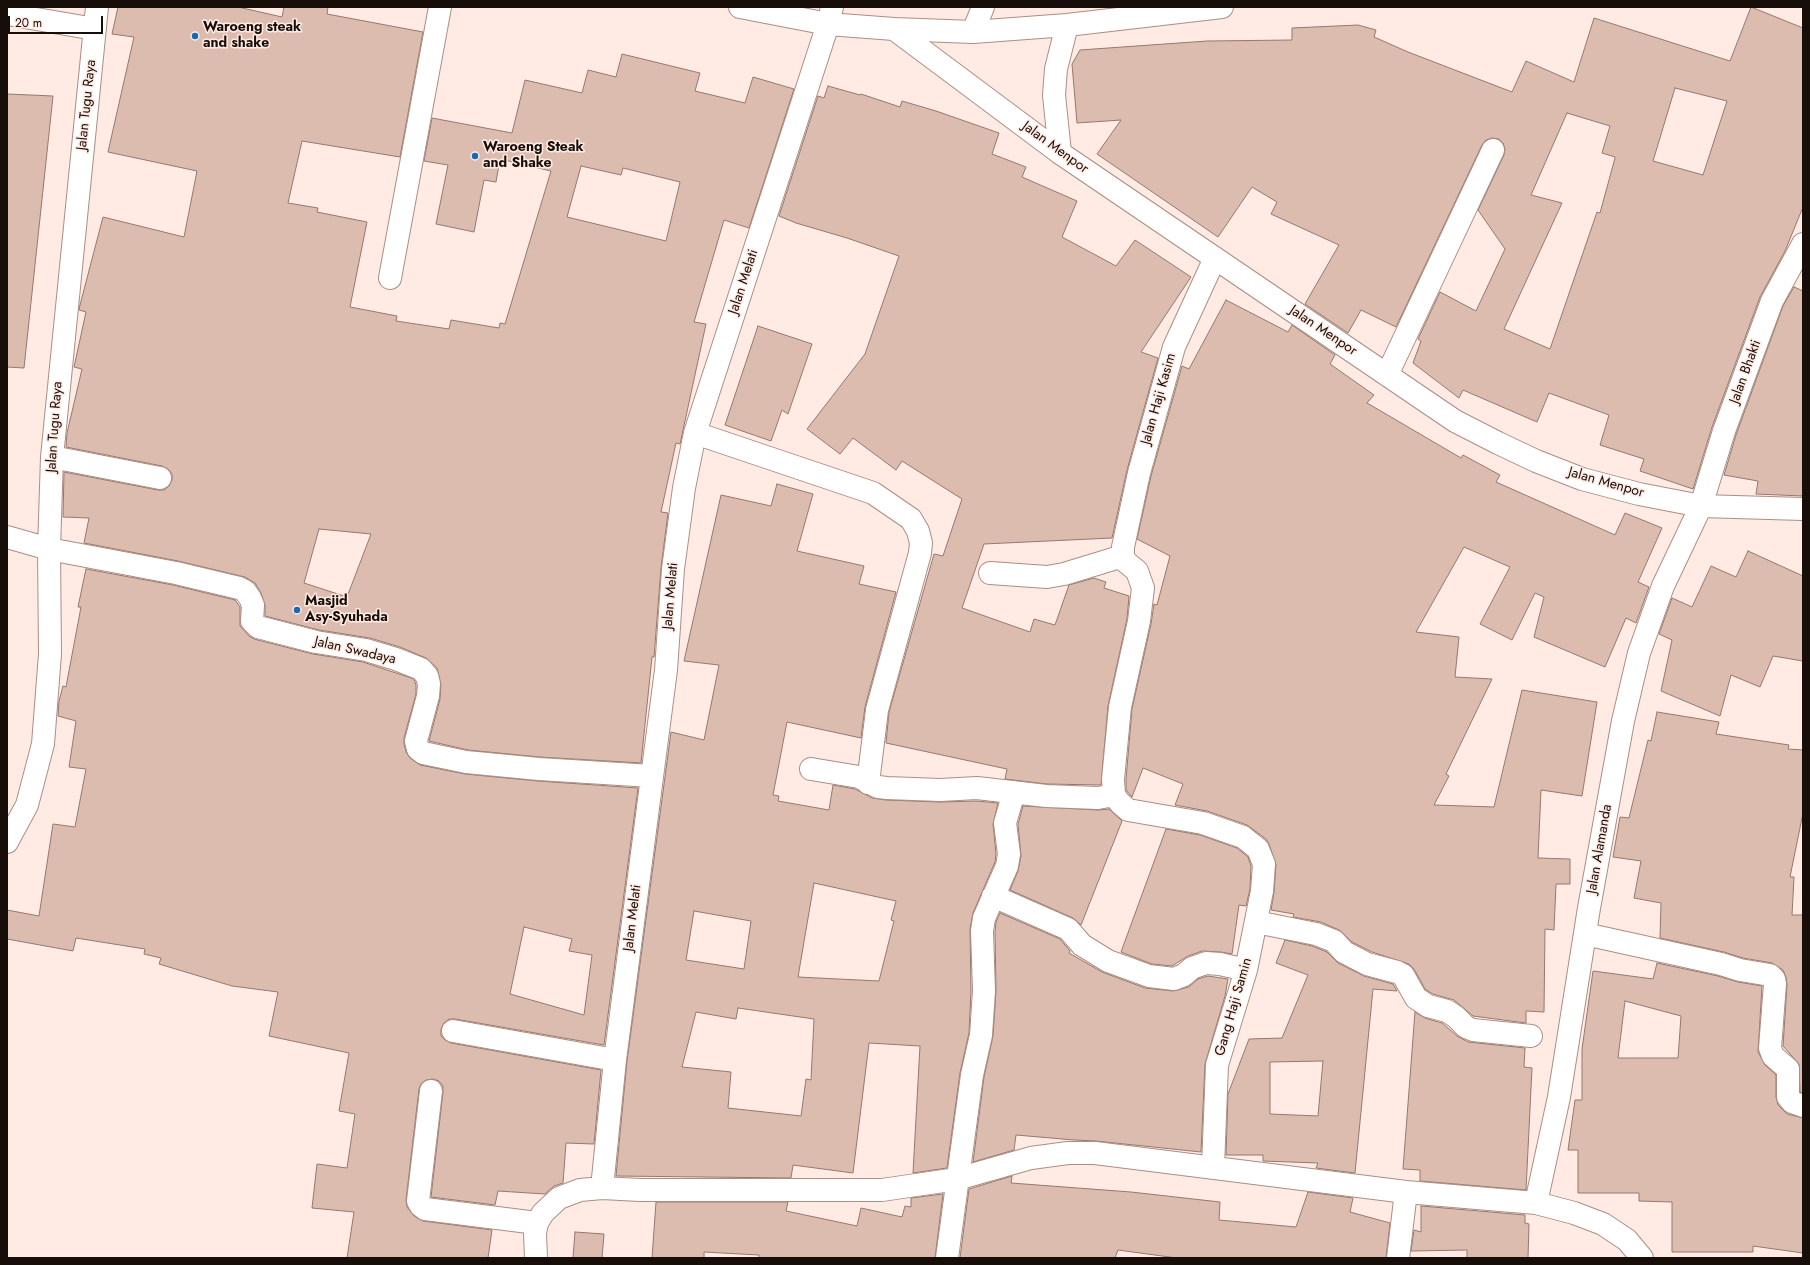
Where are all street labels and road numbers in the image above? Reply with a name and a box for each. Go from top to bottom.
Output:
street label: Jalan Tugu Raya [74,59,100,151]
street label: Jalan Menpor [1019,118,1091,178]
street label: Jalan Melati [726,247,762,317]
street label: Jalan Menpor [1286,302,1360,360]
street label: Jalan Bhakti [1727,338,1765,406]
street label: Jalan Haji Kasim [1138,351,1180,447]
street label: Jalan Tugu Raya [43,381,67,473]
street label: Jalan Menpor [1566,464,1646,502]
street label: Jalan Melati [660,562,682,630]
street label: Jalan Swadaya [313,633,397,669]
street label: Jalan Alamanda [1584,803,1616,895]
street label: Jalan Melati [621,884,645,952]
street label: Gang Haji Samin [1212,956,1256,1058]

